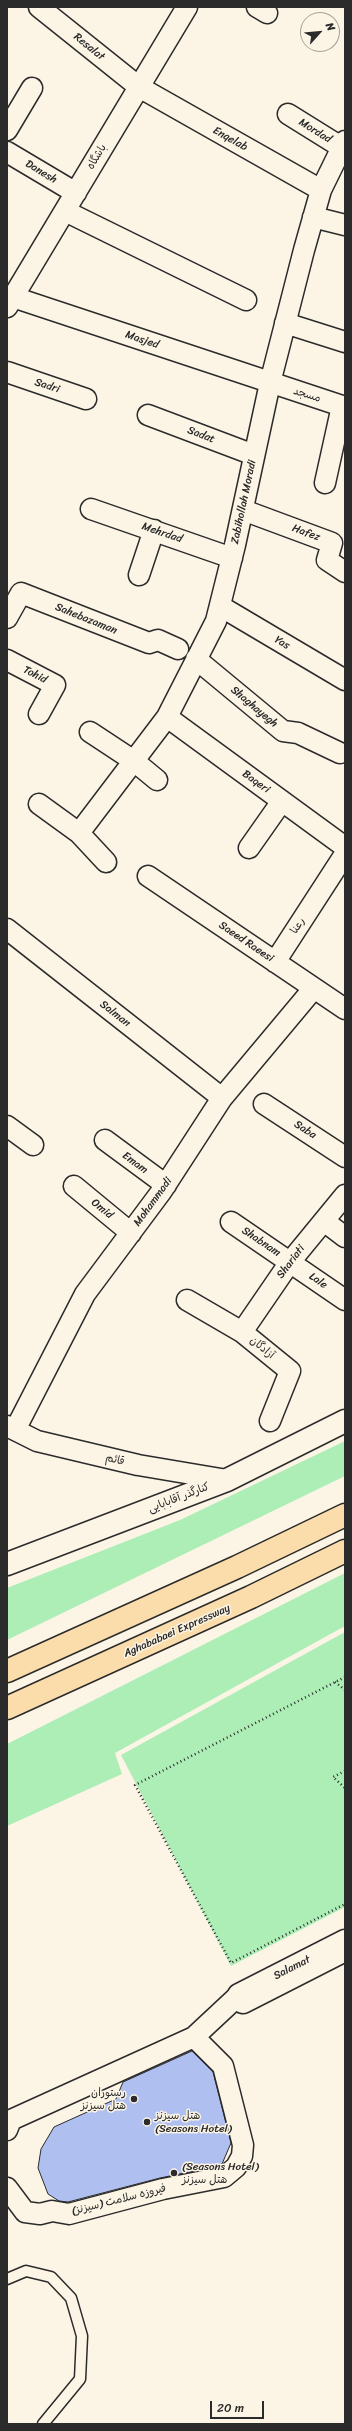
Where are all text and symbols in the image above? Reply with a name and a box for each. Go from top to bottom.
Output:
north arrow [300,12,340,52]
text: N [320,19,340,34]
street label: Resalat [71,31,107,63]
street label: Mordad [296,116,334,146]
street label: Enqelab [210,124,250,154]
street label: باشگاه [84,142,110,172]
street label: Danesh [23,157,59,187]
street label: Masjed [124,328,160,352]
street label: Sadri [33,376,61,396]
street label: مسجد [292,385,322,405]
street label: Sadat [185,424,217,446]
street label: Zabihollah Moradi [229,459,259,545]
street label: Mehrdad [140,520,184,546]
street label: Hafez [290,522,322,544]
street label: Sahebazaman [53,601,119,637]
street label: Yas [272,633,292,653]
street label: Tohid [21,663,49,687]
street label: Shaghayegh [228,684,280,730]
street label: Baqeri [240,768,272,796]
street label: رعنا [288,915,308,937]
street label: Saeed Raeesi [216,919,276,965]
street label: Salman [97,998,133,1030]
street label: Saba [291,1118,319,1142]
street label: Emam [120,1149,150,1177]
street label: Mohammadi [131,1175,175,1229]
street label: Omid [88,1196,116,1222]
street label: Shabnam [239,1224,283,1260]
street label: Shariati [274,1243,308,1281]
street label: Lale [306,1270,330,1292]
street label: آزادگان [247,1334,277,1362]
street label: قائم [104,1451,126,1469]
street label: کنارگذر آقابابایی [147,1480,211,1516]
street label: Aghababaei Expressway [122,1602,232,1660]
street label: Salamat [271,1953,313,1983]
place label: رستوران هتل سیزنز [81,2086,126,2112]
marker: رستوران هتل سیزنز [129,2094,139,2104]
place label: هتل سیزنز (Seasons Hotel) [155,2109,232,2135]
marker: هتل سیزنز (Seasons Hotel) [142,2117,152,2127]
place label: (Seasons Hotel) هتل سیزنز [182,2160,259,2186]
marker: (Seasons Hotel) هتل سیزنز [169,2168,179,2178]
street label: فیروزه سلامت (سیزنز) [70,2182,168,2218]
scale bar [212,2393,266,2419]
text: 20 m [217,2397,244,2419]

